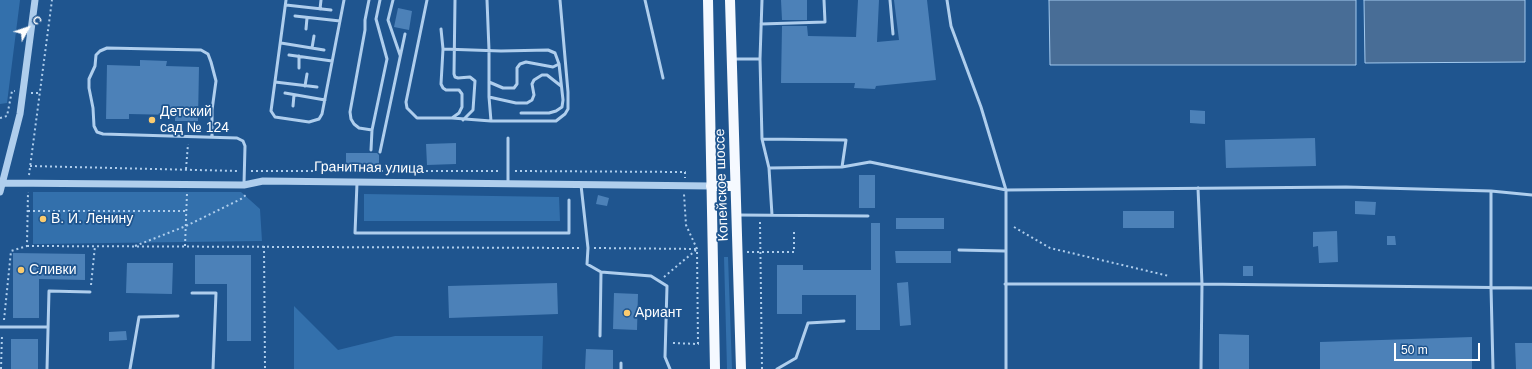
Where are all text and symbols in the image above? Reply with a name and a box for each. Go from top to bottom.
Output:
north arrow [8,8,48,48]
text: С [30,13,44,27]
place label: Детский сад № 124 [160,104,229,136]
marker: Детский сад № 124 [147,115,157,125]
street label: Копейское шоссе [712,128,732,242]
street label: Гранитная улица [314,159,424,177]
place label: В. И. Ленину [51,211,133,227]
marker: В. И. Ленину [38,214,48,224]
place label: Сливки [29,262,76,278]
marker: Сливки [16,265,26,275]
place label: Ариант [635,305,682,321]
marker: Ариант [622,308,632,318]
scale bar [1396,335,1482,361]
text: 50 m [1401,343,1428,357]

